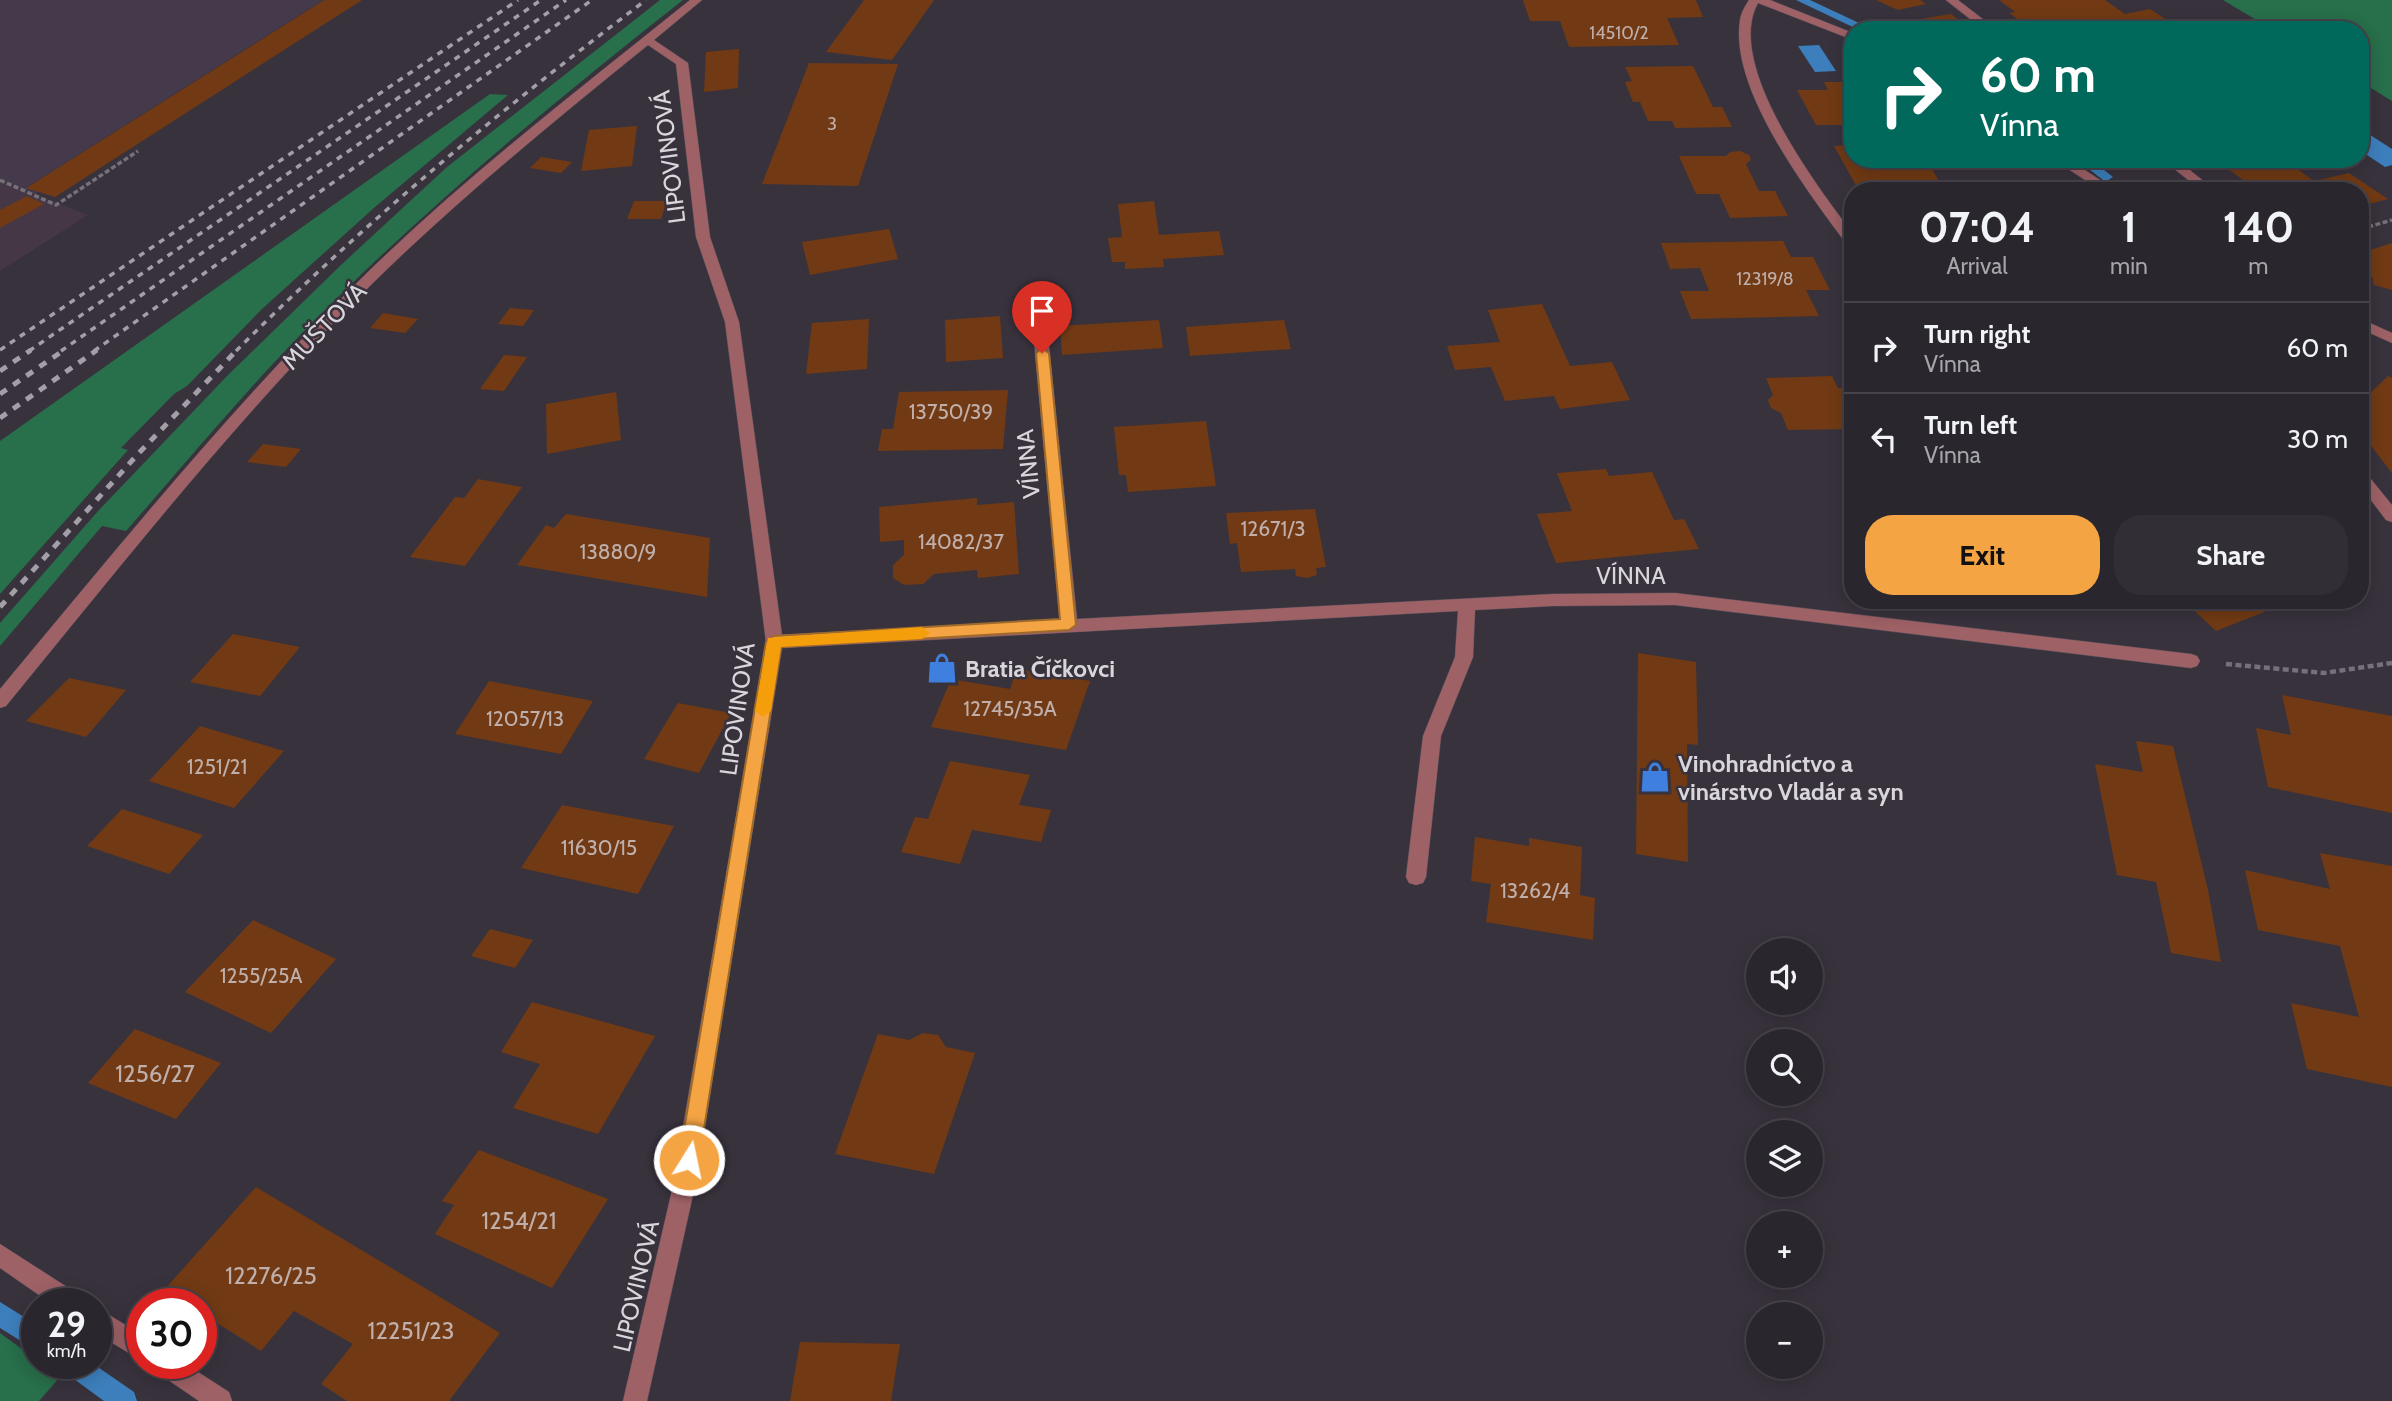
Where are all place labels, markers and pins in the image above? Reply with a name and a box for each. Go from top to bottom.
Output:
pin [1012,281,1072,353]
shop icon: Bratia Číčkovci [925,651,959,685]
place label: Bratia Číčkovci [965,654,1115,683]
place label: Vinohradníctvo a vinárstvo Vladár a syn [1678,749,1904,806]
shop icon: Vinohradníctvo a vinárstvo Vladár a syn [1638,760,1672,794]

